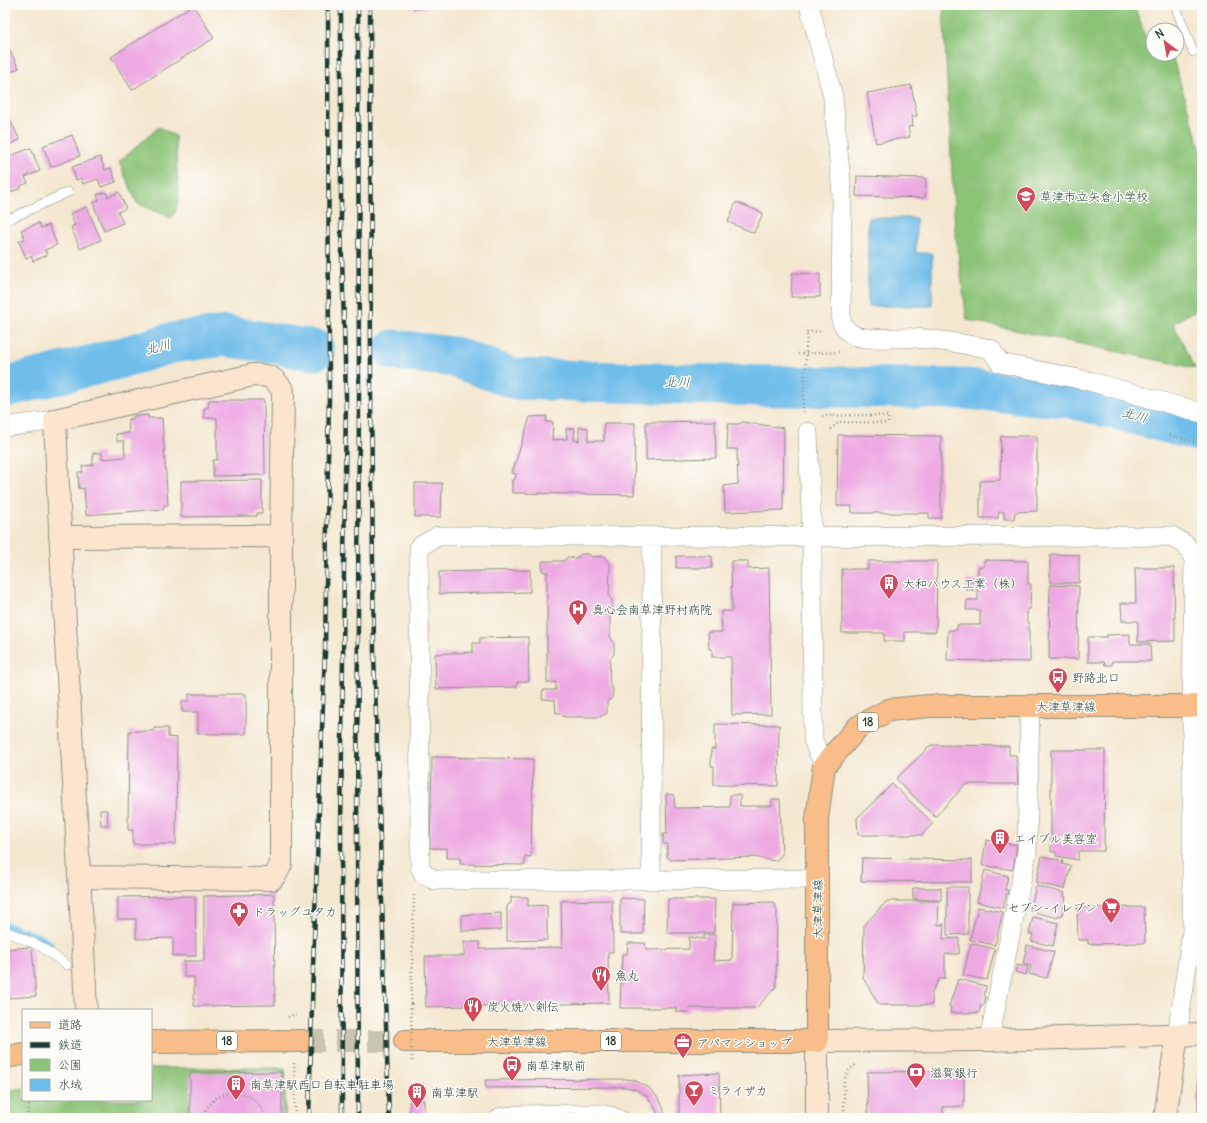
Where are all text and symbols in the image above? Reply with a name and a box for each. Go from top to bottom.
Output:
north arrow [1145,22,1185,62]
text: N [1153,26,1167,41]
school or university icon: 草津市立矢倉小学校 [1015,185,1037,213]
place label: 草津市立矢倉小学校 [1040,189,1148,204]
water label: 北川 [143,336,173,358]
water label: 北川 [664,373,690,391]
water label: 北川 [1120,403,1150,427]
building icon: 大和ハウス工業（株） [878,572,900,600]
place label: 大和ハウス工業（株） [903,576,1022,591]
hospital icon: 真心会南草津野村病院 [567,598,589,626]
place label: 真心会南草津野村病院 [592,602,712,617]
bus stop icon: 野路北口 [1047,666,1069,694]
place label: 野路北口 [1072,670,1120,685]
street label: 大津草津線 [1036,699,1096,714]
road number: 18 [858,713,878,731]
building icon: エイブル美容室 [989,827,1011,855]
place label: エイブル美容室 [1014,831,1098,846]
street label: 大津草津線 [810,879,825,939]
supermarket icon: セブン-イレブン [1100,896,1122,924]
pharmacy icon: ドラッグユタカ [228,900,250,928]
place label: セブン-イレブン [1008,900,1097,915]
place label: ドラッグユタカ [253,904,337,919]
restaurant icon: 魚丸 [590,964,612,992]
place label: 魚丸 [615,968,639,983]
restaurant icon: 炭火焼八剣伝 [462,995,484,1023]
place label: 炭火焼八剣伝 [487,999,559,1014]
legend [22,1009,152,1101]
text: 道路 [58,1017,82,1032]
office icon: アパマンショップ [672,1031,694,1059]
road number: 18 [217,1032,237,1050]
road number: 18 [601,1032,621,1050]
street label: 大津草津線 [487,1034,547,1049]
place label: アパマンショップ [697,1035,792,1050]
text: 鉄道 [58,1037,82,1052]
bus stop icon: 南草津駅前 [501,1054,523,1082]
text: 公園 [58,1057,82,1072]
place label: 南草津駅前 [526,1058,586,1073]
bank icon: 滋賀銀行 [905,1061,927,1089]
place label: 滋賀銀行 [930,1065,978,1080]
building icon: 南草津駅西口自転車駐車場 [225,1073,247,1101]
text: 水域 [58,1077,82,1092]
place label: 南草津駅西口自転車駐車場 [250,1077,394,1092]
bar icon: ミライザカ [683,1079,705,1107]
building icon: 南草津駅 [406,1081,428,1109]
place label: ミライザカ [708,1083,768,1098]
place label: 南草津駅 [431,1085,479,1100]

